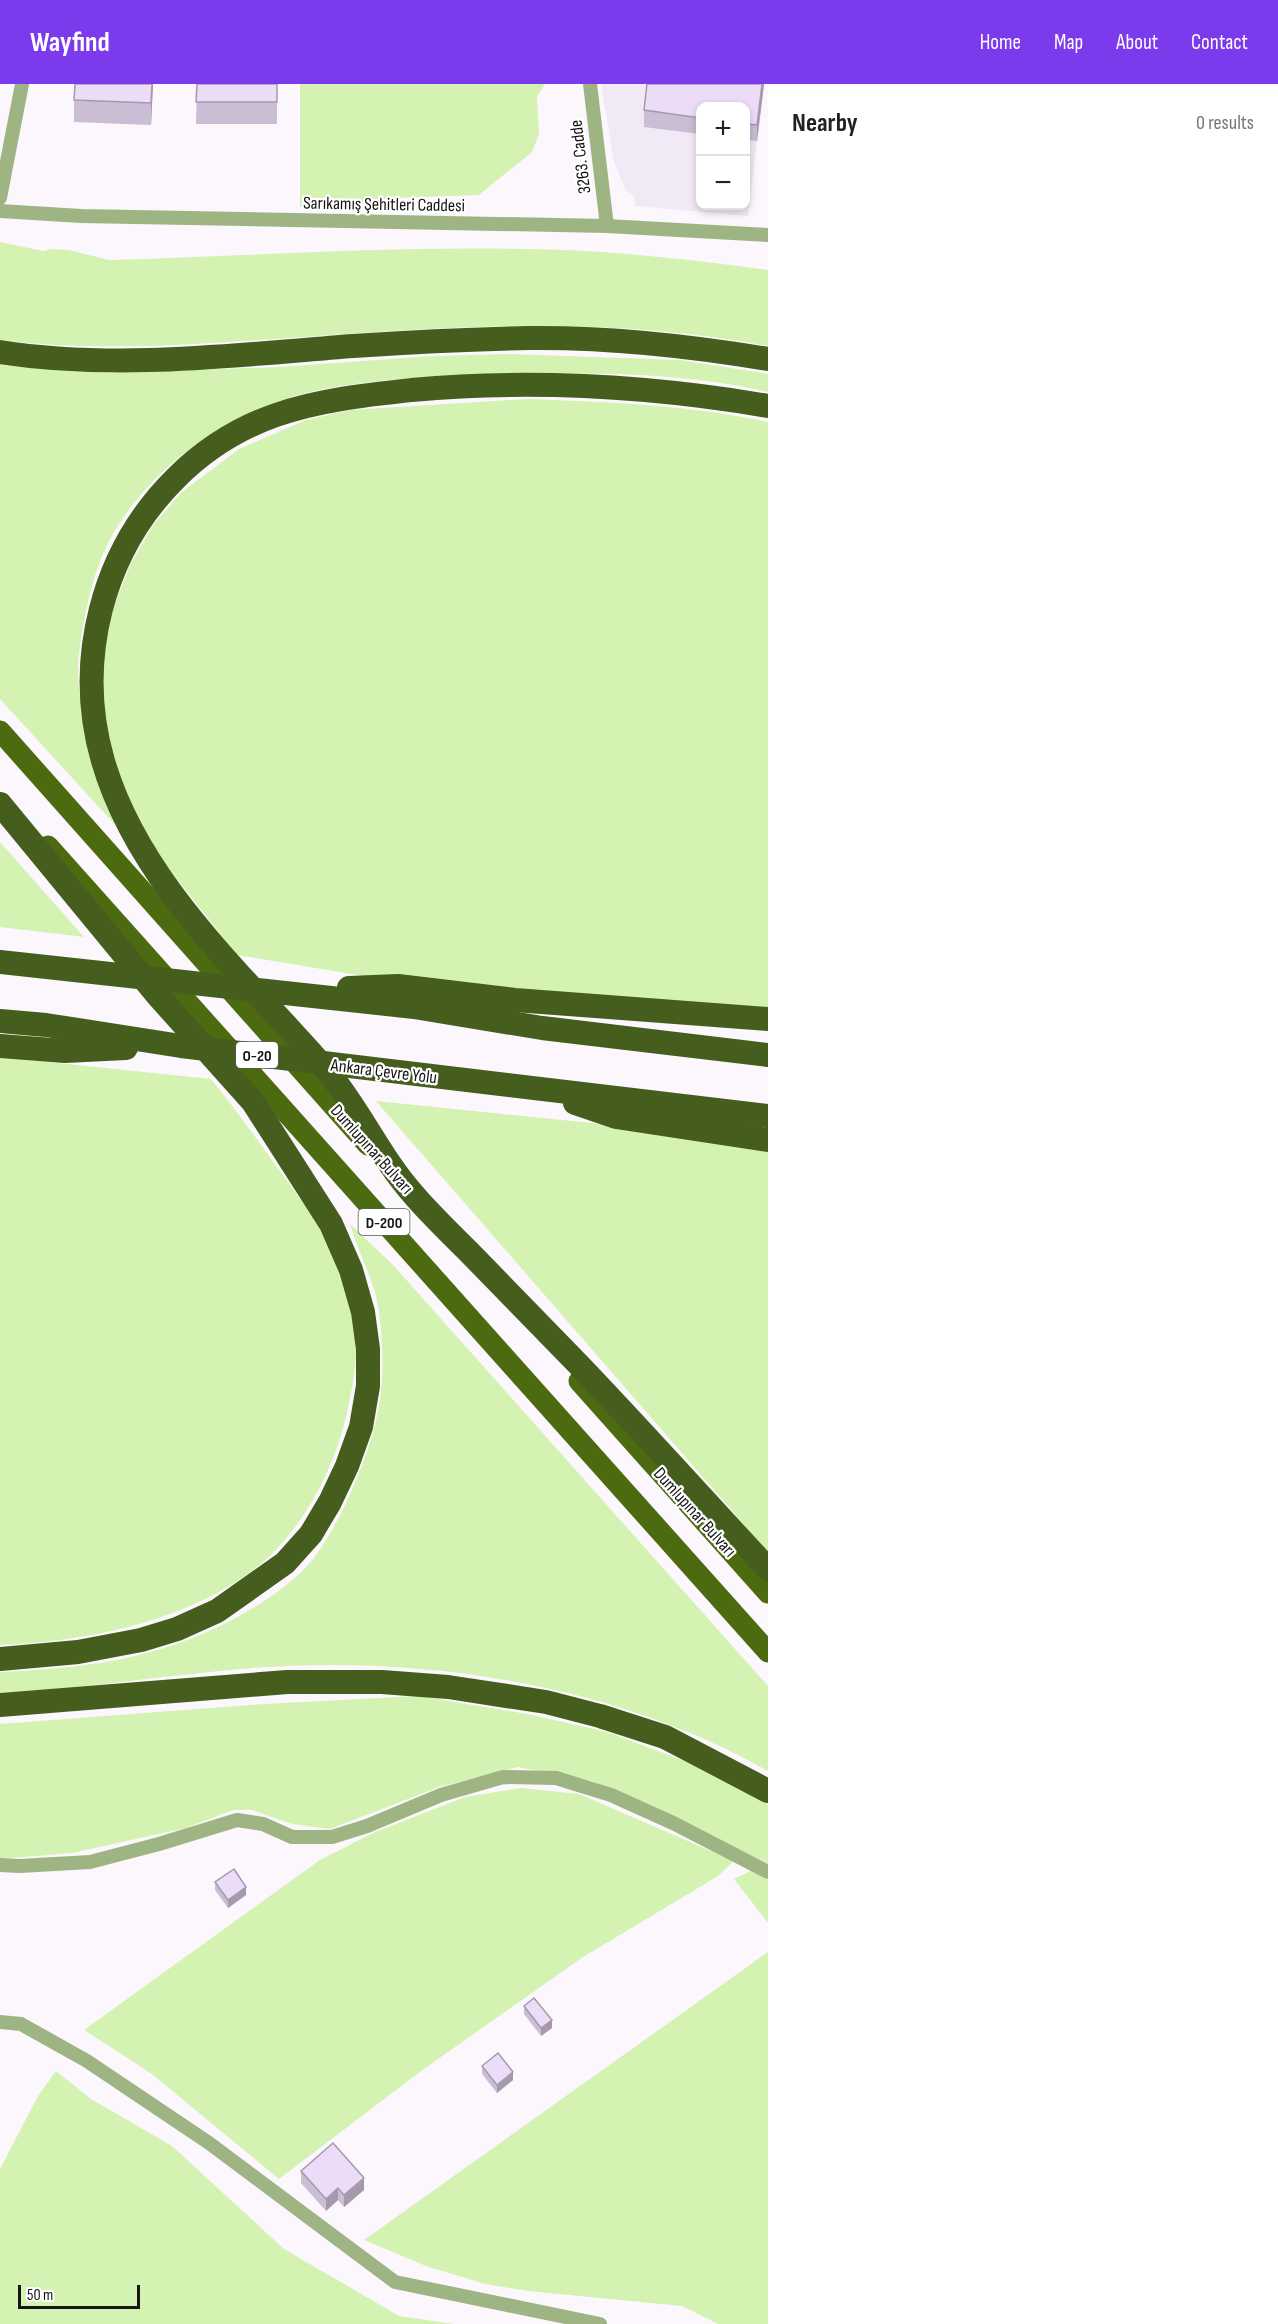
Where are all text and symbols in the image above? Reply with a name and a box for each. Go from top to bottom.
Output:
text: Wayfind [30,26,110,59]
text: Home [980,30,1021,55]
text: Map [1054,30,1083,55]
text: About [1116,30,1158,55]
text: Contact [1191,30,1248,55]
map controls [696,102,750,210]
button: + [696,102,750,156]
text: Nearby [792,108,858,139]
text: 0 results [1196,111,1254,135]
street label: 3263. Cadde [566,119,595,195]
button: − [696,156,750,210]
street label: Sarıkamış Şehitleri Caddesi [303,193,465,216]
road number: O-20 [236,1042,278,1068]
street label: Ankara Çevre Yolu [329,1054,438,1088]
street label: Dumlupınar Bulvarı [326,1100,417,1198]
road number: D-200 [358,1209,410,1235]
street label: Dumlupınar Bulvarı [649,1463,740,1561]
scale bar [18,2282,140,2310]
text: 50 m [27,2286,53,2305]

